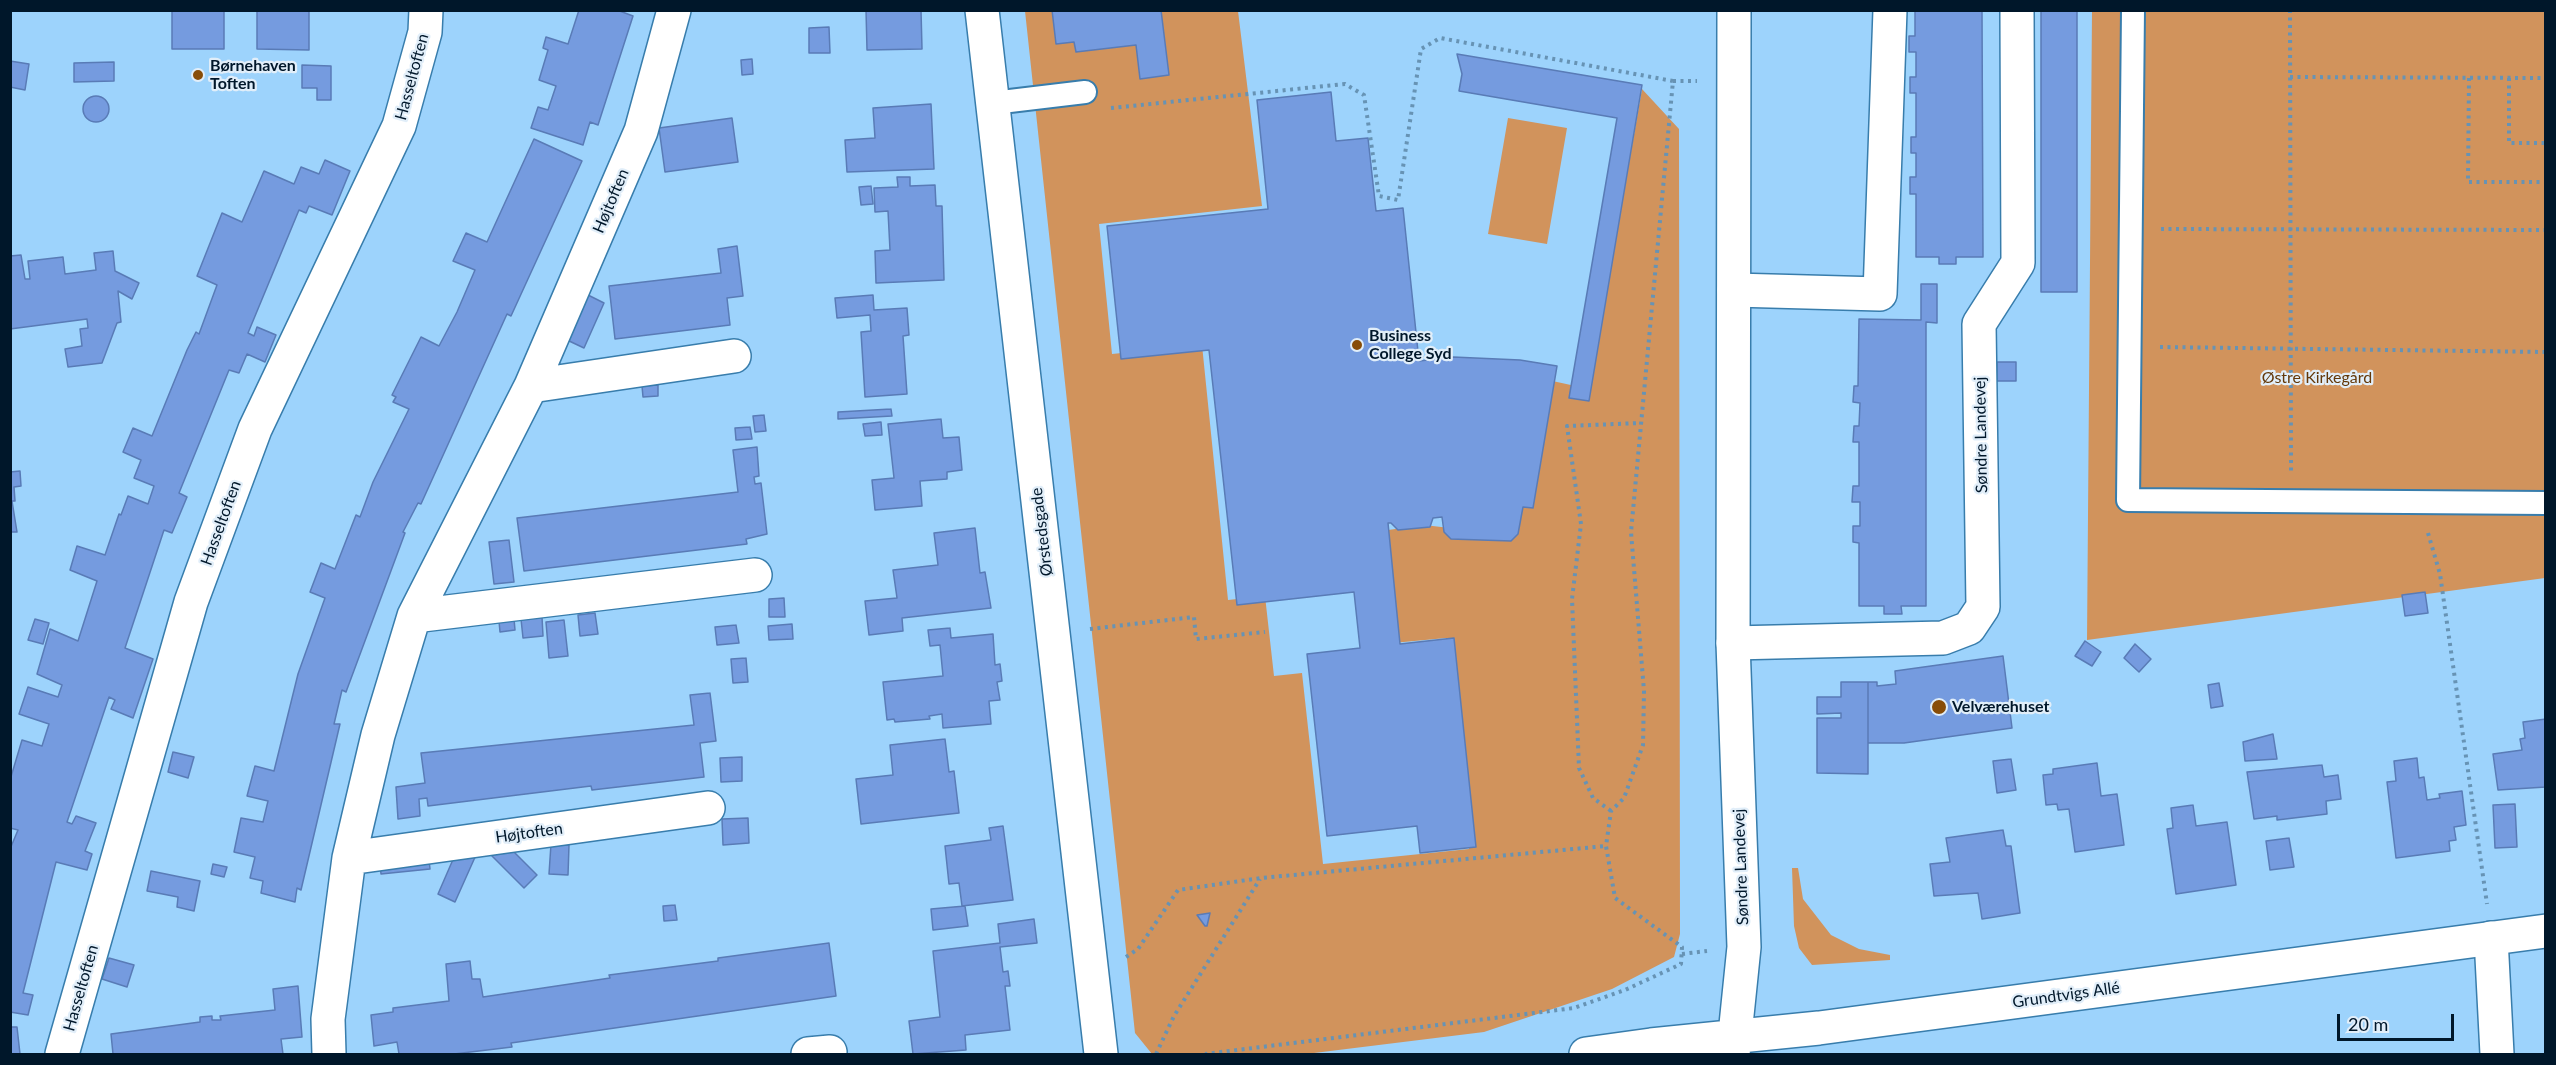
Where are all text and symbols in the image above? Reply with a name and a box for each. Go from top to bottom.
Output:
street label: Hasseltoften [391,32,433,122]
place label: Børnehaven Toften [210,56,296,94]
marker: Børnehaven Toften [191,68,205,82]
street label: Højtoften [589,166,633,236]
place label: Business College Syd [1369,326,1451,364]
marker: Business College Syd [1350,338,1364,352]
park label: Østre Kirkegård [2262,368,2372,388]
street label: Søndre Landevej [1970,377,1992,493]
street label: Hasseltoften [197,478,245,568]
street label: Ørstedsgade [1027,487,1057,577]
place label: Velværehuset [1952,697,2049,717]
marker: Velværehuset [1930,698,1948,716]
street label: Søndre Landevej [1729,809,1753,925]
street label: Højtoften [494,819,564,847]
street label: Hasseltoften [60,943,102,1033]
street label: Grundtvigs Allé [2011,978,2121,1012]
scale bar [2340,1002,2457,1040]
text: 20 m [2348,1013,2388,1035]

